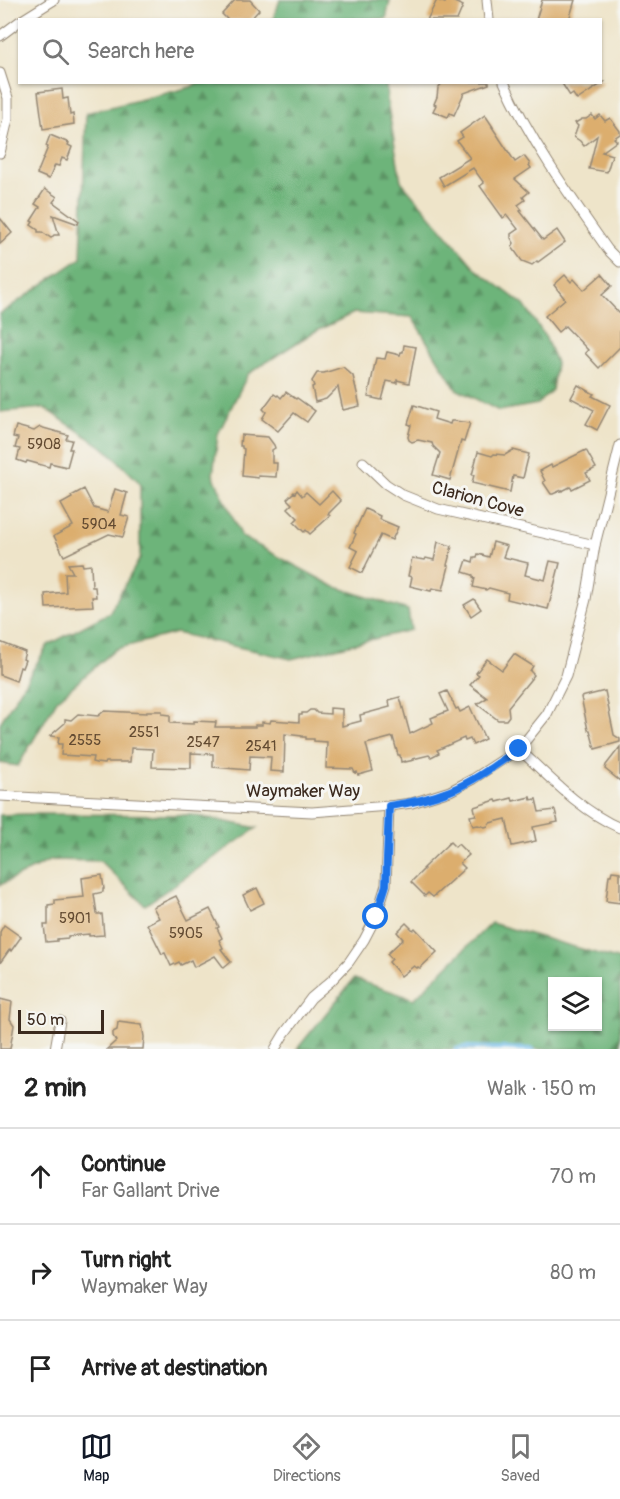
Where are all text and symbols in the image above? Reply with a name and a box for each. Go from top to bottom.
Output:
search box [18,18,602,84]
icon: search [39,35,72,68]
text: Search here [87,37,194,65]
house number: 5908 [27,435,61,454]
street label: Clarion Cove [429,476,527,523]
house number: 5904 [82,515,117,534]
house number: 2551 [129,723,159,742]
house number: 2555 [69,731,101,750]
house number: 2547 [186,733,220,752]
route end [505,735,531,761]
house number: 2541 [245,737,277,756]
street label: Waymaker Way [246,780,360,803]
route start [362,903,388,929]
house number: 5901 [59,909,91,928]
house number: 5905 [169,924,203,943]
map controls [548,977,602,1031]
button: layers [548,977,602,1031]
scale bar [18,1007,104,1034]
text: 50 m [27,1010,64,1030]
text: 2 min [24,1072,86,1104]
text: Walk · 150 m [487,1076,596,1101]
text: Continue [81,1150,165,1178]
icon: ahead [24,1160,57,1193]
text: 70 m [550,1164,596,1189]
text: Far Gallant Drive [81,1178,220,1203]
text: Turn right [81,1246,171,1274]
icon: right [24,1256,57,1289]
text: 80 m [550,1260,596,1285]
text: Waymaker Way [81,1274,208,1299]
icon: arrive [24,1352,57,1385]
text: Arrive at destination [81,1354,267,1382]
tab: Map [80,1430,113,1486]
tab: Directions [273,1430,341,1486]
tab: Saved [500,1430,540,1486]

